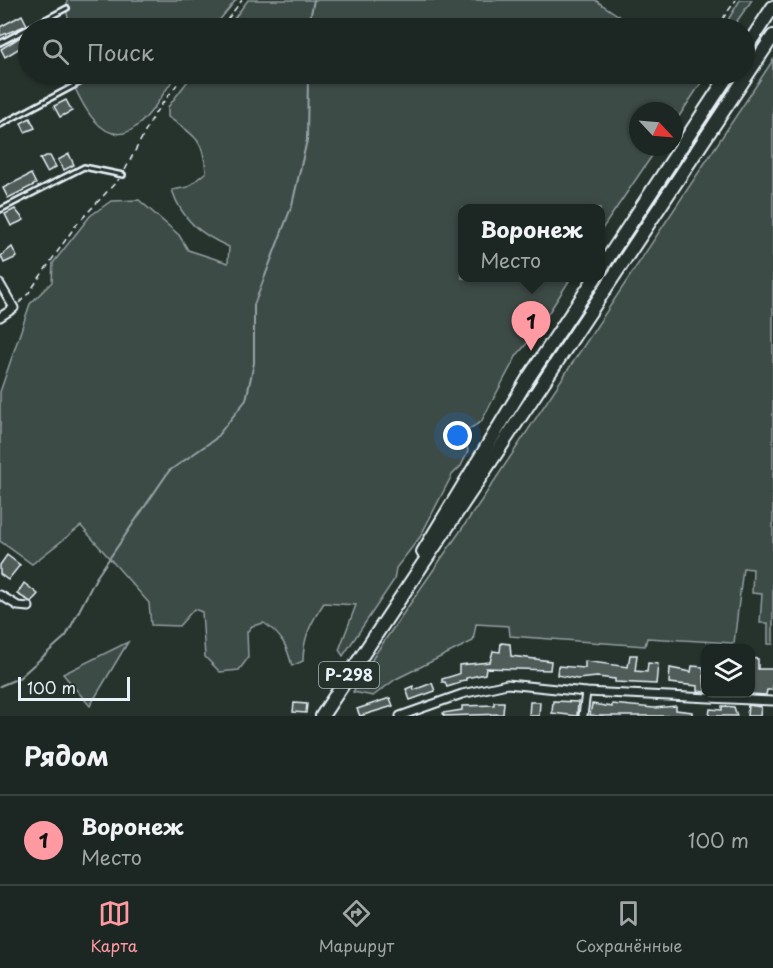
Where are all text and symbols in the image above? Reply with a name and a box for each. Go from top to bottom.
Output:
search box [18,18,755,84]
icon: search [39,35,72,68]
text: Поиск [87,35,154,68]
north arrow [629,102,683,156]
popup [458,204,605,282]
text: Воронеж [480,212,583,245]
text: Место [480,245,541,275]
pin: 1 [512,302,550,351]
your location [443,421,472,450]
map controls [701,644,755,698]
button: layers [701,644,755,698]
road number: Р-298 [319,662,379,688]
scale bar [18,674,130,702]
text: 100 m [27,675,76,699]
text: Рядом [24,736,109,775]
text: Воронеж [81,809,184,842]
text: 1 [39,825,48,855]
text: 100 m [688,825,749,855]
text: Место [81,842,142,872]
tab: Карта [91,897,138,957]
tab: Маршрут [319,897,394,957]
tab: Сохранённые [575,897,682,957]

